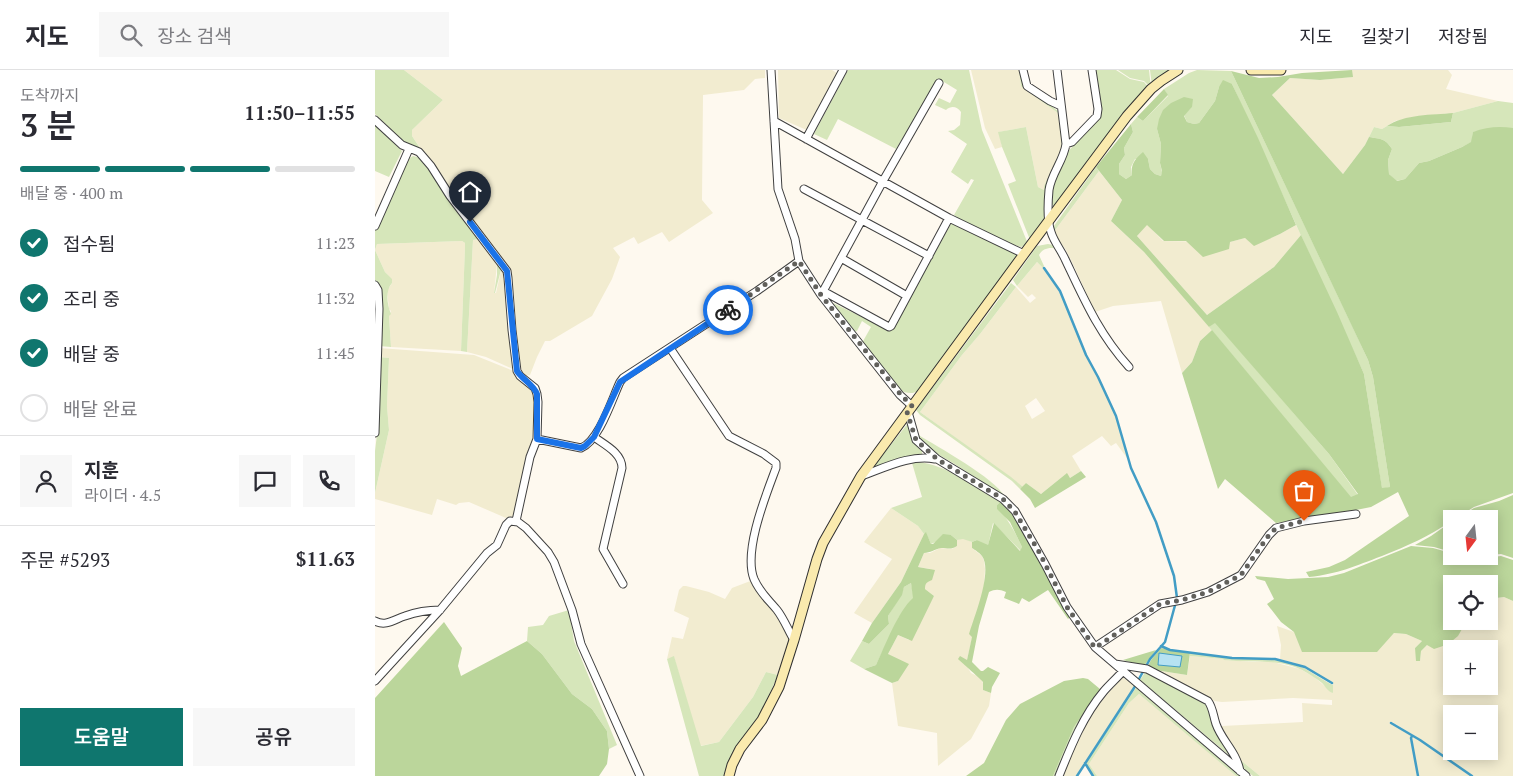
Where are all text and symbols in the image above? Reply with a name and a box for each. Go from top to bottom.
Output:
search box [99,12,449,57]
text: 지도 [25,20,69,52]
icon: search [117,21,145,49]
text: 장소 검색 [157,23,232,48]
text: 지도 [1300,24,1333,48]
text: 길찾기 [1361,24,1410,48]
text: 저장됨 [1438,24,1488,48]
text: 도착까지 [20,84,79,106]
text: 11:50–11:55 [244,100,355,125]
text: 3 분 [20,104,76,146]
pin [449,171,491,222]
icon: home [456,178,484,206]
text: 배달 중 · 400 m [20,182,123,204]
icon: check [20,229,48,257]
text: 접수됨 [63,231,115,256]
text: 11:23 [316,232,355,254]
icon: check [20,284,48,312]
courier [703,285,753,335]
text: 조리 중 [63,286,120,311]
text: 11:32 [316,287,355,309]
icon: bike [714,296,742,324]
icon: check [20,339,48,367]
text: 배달 중 [63,341,120,366]
text: 11:45 [316,342,355,364]
text: 배달 완료 [63,396,138,421]
button: person [20,455,72,507]
button: chat [239,455,291,507]
button: phone [303,455,355,507]
text: 지훈 [84,457,119,482]
pin [1283,470,1325,521]
icon: bag [1290,477,1318,505]
text: 라이더 · 4.5 [84,484,161,506]
north arrow [1443,510,1497,565]
map controls [1443,510,1498,760]
text: $11.63 [296,546,355,571]
text: 주문 #5293 [20,547,110,572]
button: locate [1443,575,1498,630]
button: + [1443,640,1498,695]
button: − [1443,705,1498,760]
button: 도움말 [20,708,183,766]
button: 공유 [193,708,355,766]

